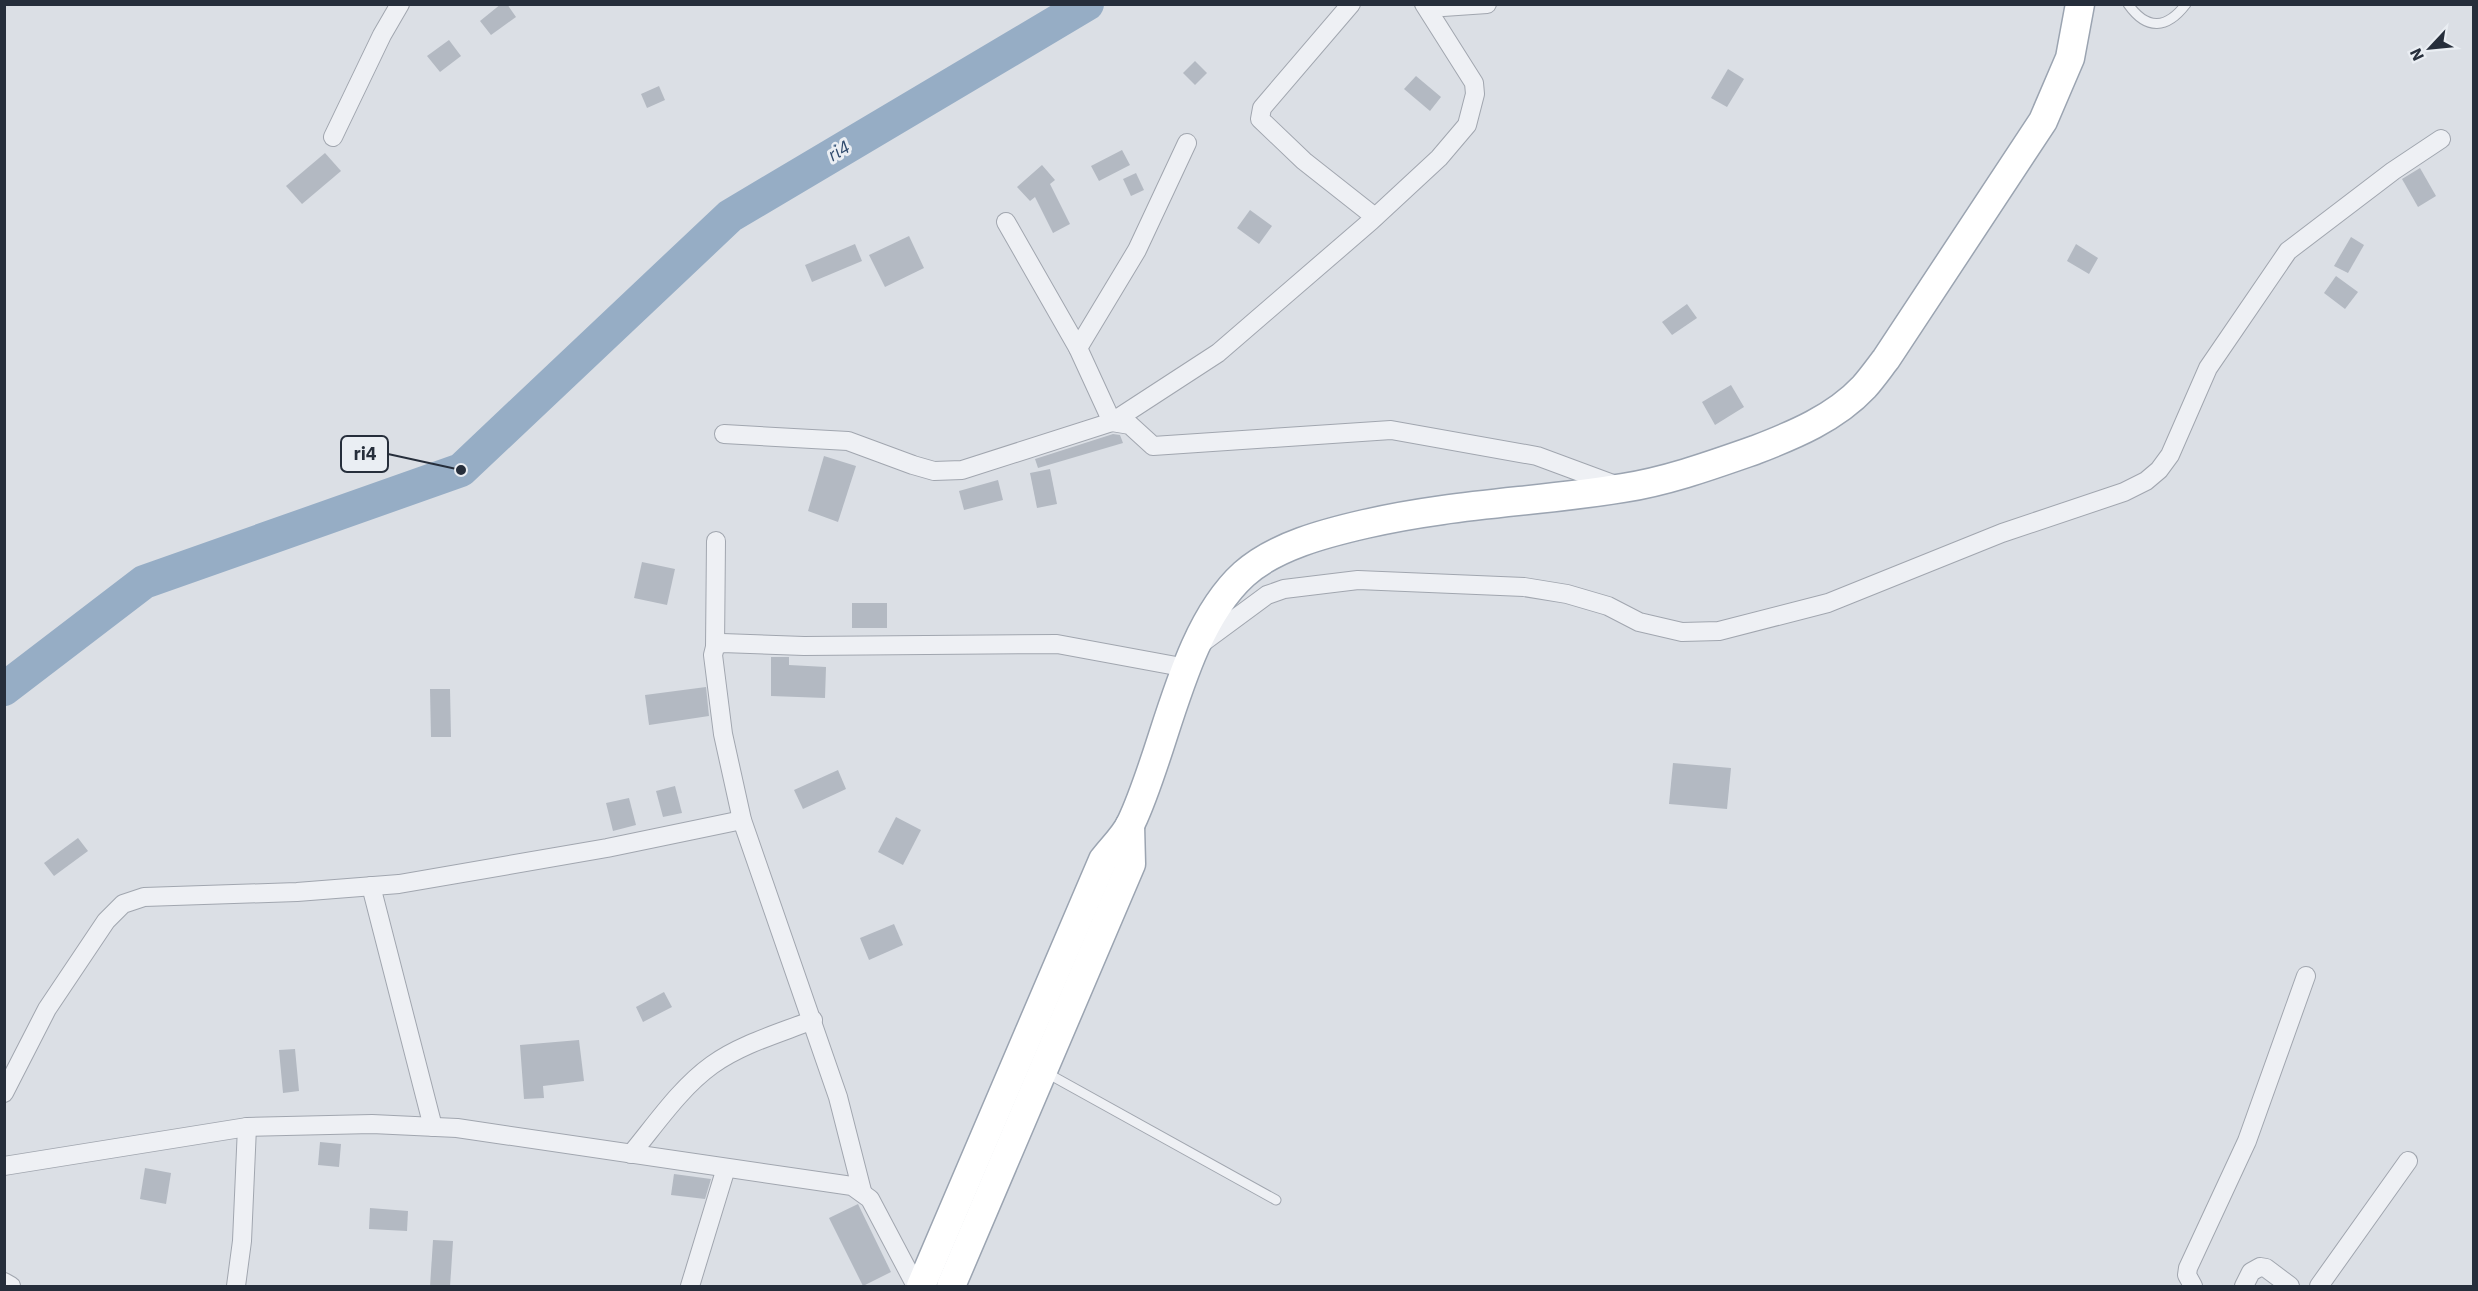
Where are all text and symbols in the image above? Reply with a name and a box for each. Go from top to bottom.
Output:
north arrow [2400,18,2460,78]
text: N [2405,45,2428,64]
water label: ri4 [823,135,854,166]
callout: ri4 [341,436,388,472]
text: ri4 [353,442,377,465]

